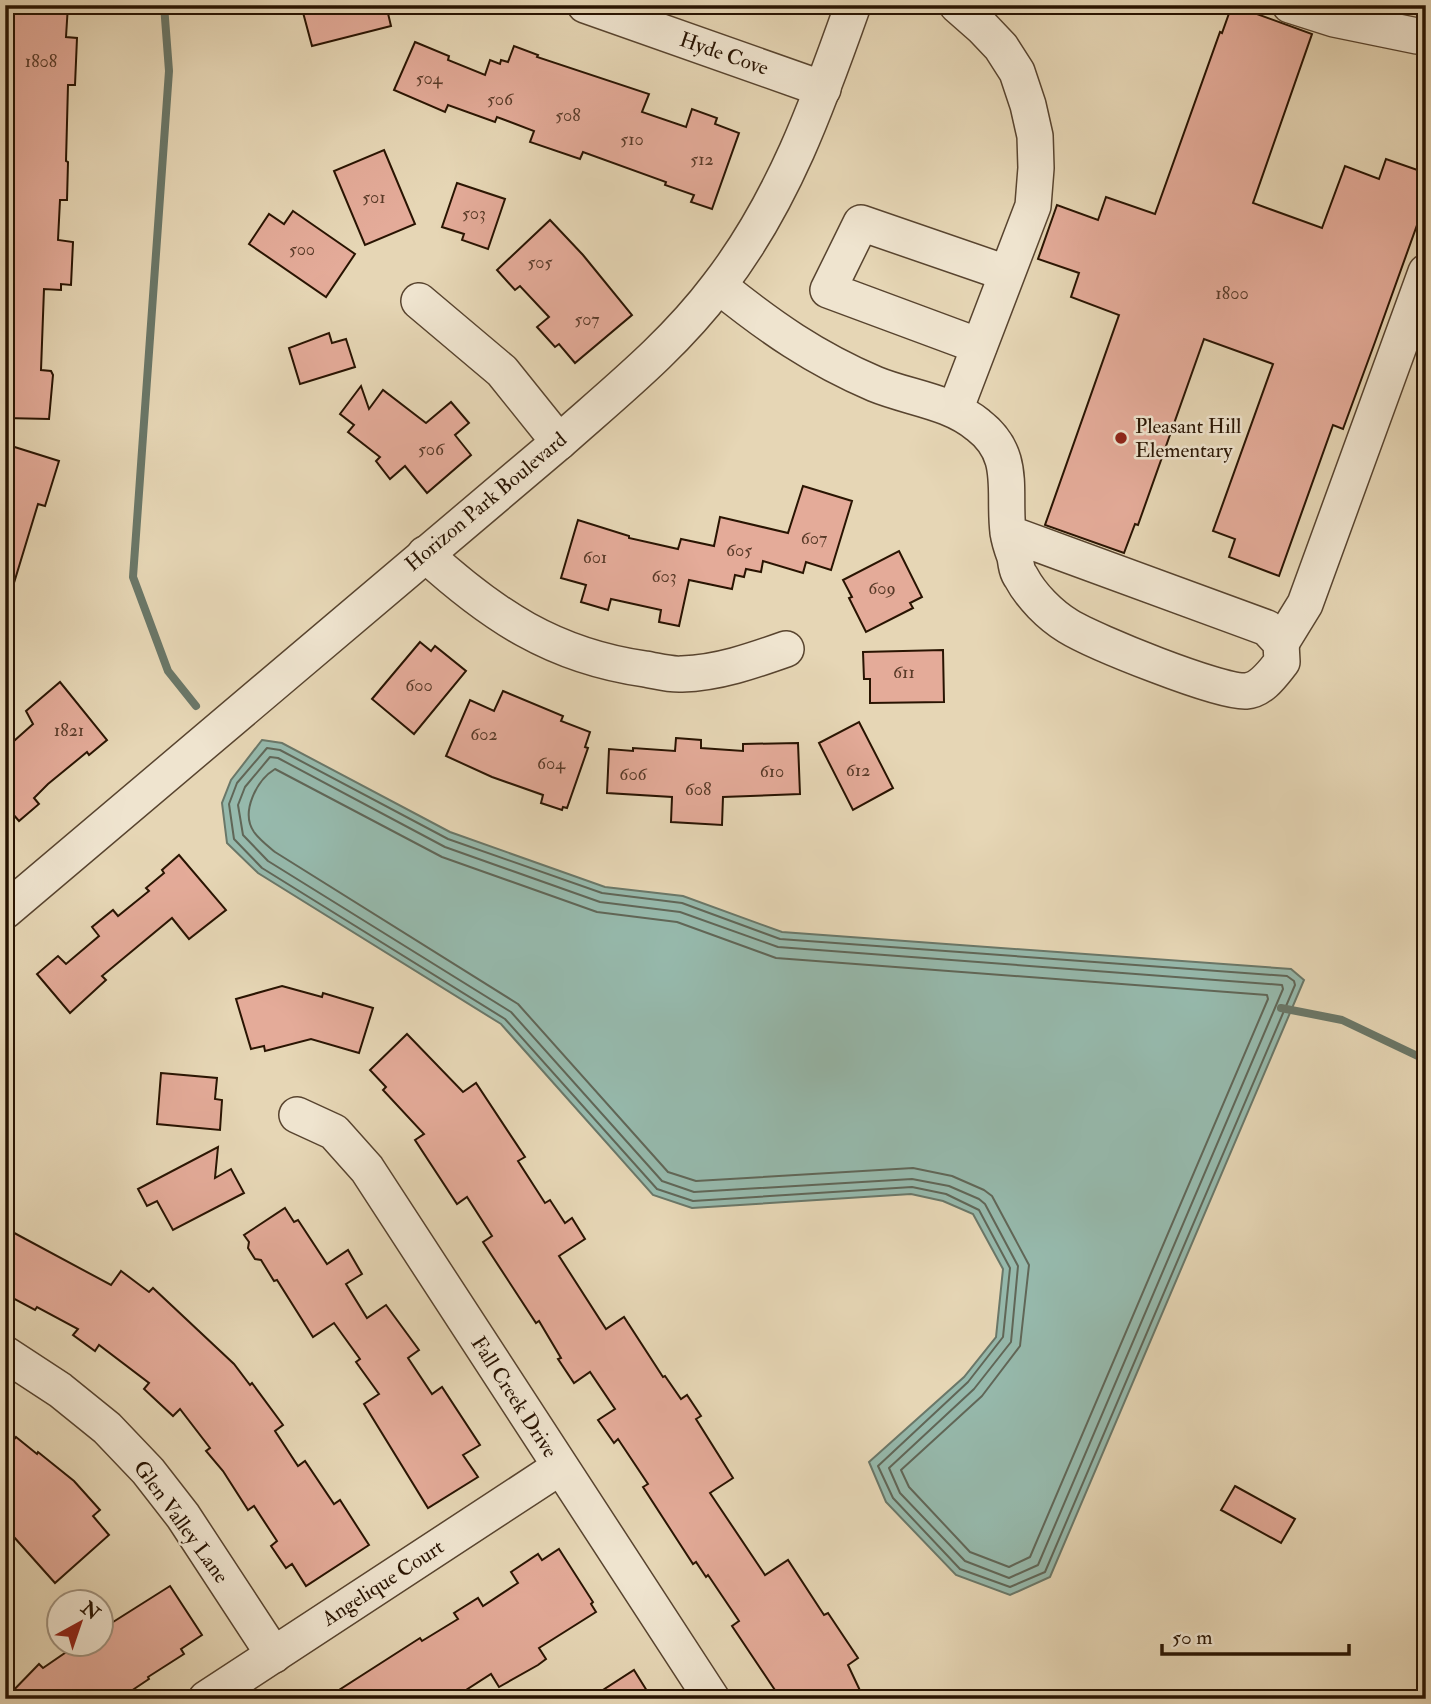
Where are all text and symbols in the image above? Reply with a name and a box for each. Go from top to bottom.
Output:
street label: Hyde Cove [676,26,772,82]
house number: 1808 [25,50,57,73]
house number: 504 [416,67,444,90]
house number: 506 [487,88,514,111]
house number: 508 [555,104,581,127]
house number: 510 [620,128,644,151]
house number: 512 [690,148,714,171]
house number: 501 [362,186,386,209]
house number: 503 [462,202,486,225]
house number: 500 [289,238,315,261]
house number: 505 [528,251,553,274]
house number: 1800 [1215,282,1249,305]
house number: 507 [574,308,600,331]
place label: Pleasant Hill Elementary [1135,413,1242,464]
street label: Horizon Park Boulevard [400,426,573,578]
marker: Pleasant Hill Elementary [1113,430,1129,446]
house number: 506 [418,438,445,461]
house number: 607 [801,527,827,550]
house number: 605 [726,539,752,562]
house number: 601 [583,546,607,569]
house number: 603 [651,565,677,588]
house number: 609 [868,577,896,600]
house number: 611 [893,661,915,684]
house number: 600 [405,674,433,697]
house number: 1821 [54,719,84,742]
house number: 602 [470,723,498,746]
house number: 604 [537,752,566,775]
house number: 612 [846,759,870,782]
house number: 610 [760,760,784,783]
house number: 606 [619,763,648,786]
house number: 608 [685,778,711,801]
street label: Fall Creek Drive [465,1331,563,1463]
street label: Glen Valley Lane [127,1455,235,1589]
street label: Angelique Court [316,1533,449,1633]
north arrow [46,1588,116,1658]
text: N [75,1595,105,1626]
scale bar [1162,1613,1349,1657]
text: 50 m [1172,1624,1213,1651]

